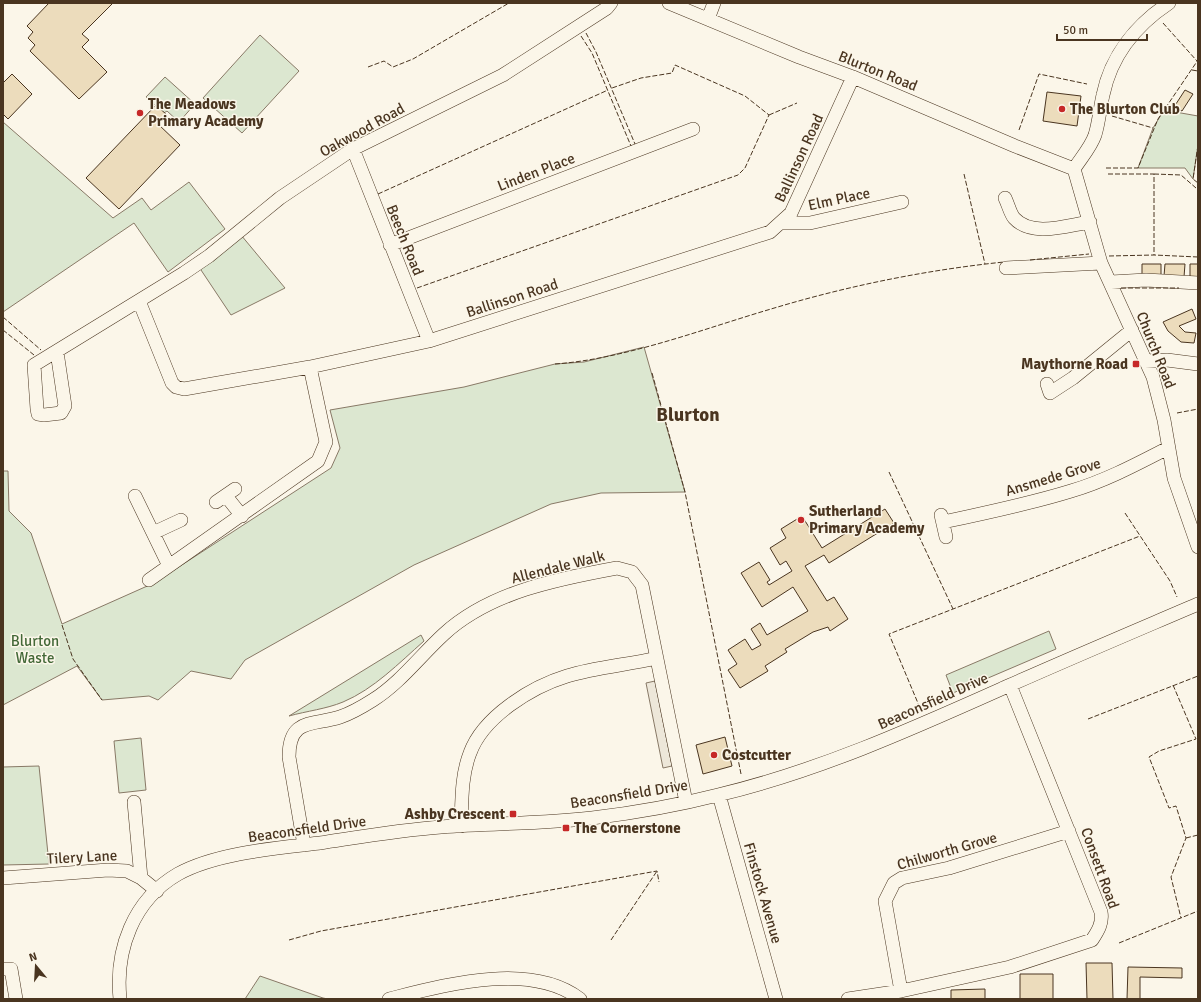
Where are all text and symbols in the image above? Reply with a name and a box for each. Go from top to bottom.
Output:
scale bar [1057,16,1147,42]
text: 50 m [1063,23,1088,38]
street label: Blurton Road [836,47,920,95]
place label: The Meadows Primary Academy [148,95,264,130]
street label: Oakwood Road [316,99,408,161]
place label: The Blurton Club [1070,100,1180,118]
marker: The Blurton Club [1057,104,1067,114]
marker: The Meadows Primary Academy [135,108,145,118]
street label: Ballinson Road [771,111,827,205]
street label: Linden Place [495,149,577,195]
street label: Elm Place [806,184,872,214]
street label: Beech Road [383,202,427,278]
street label: Ballinson Road [464,275,560,321]
street label: Church Road [1132,309,1180,391]
place label: Maythorne Road [1021,355,1128,373]
marker: Maythorne Road [1131,359,1141,369]
district label: Blurton [656,403,720,427]
street label: Ansmede Grove [1003,454,1103,500]
place label: Sutherland Primary Academy [809,502,925,537]
marker: Sutherland Primary Academy [796,515,806,525]
street label: Allendale Walk [509,547,607,587]
park label: Blurton Waste [11,632,59,667]
street label: Beaconsfield Drive [875,669,991,733]
place label: Costcutter [722,746,791,764]
marker: Costcutter [709,750,719,760]
street label: Beaconsfield Drive [569,776,689,812]
place label: Ashby Crescent [405,805,505,823]
marker: Ashby Crescent [508,809,518,819]
street label: Beaconsfield Drive [247,812,367,846]
place label: The Cornerstone [574,819,681,837]
marker: The Cornerstone [561,823,571,833]
street label: Consett Road [1077,825,1123,911]
street label: Chilworth Grove [895,828,999,874]
street label: Finstock Avenue [740,840,786,946]
street label: Tilery Lane [46,846,118,868]
north arrow [16,946,56,986]
text: N [27,950,39,964]

